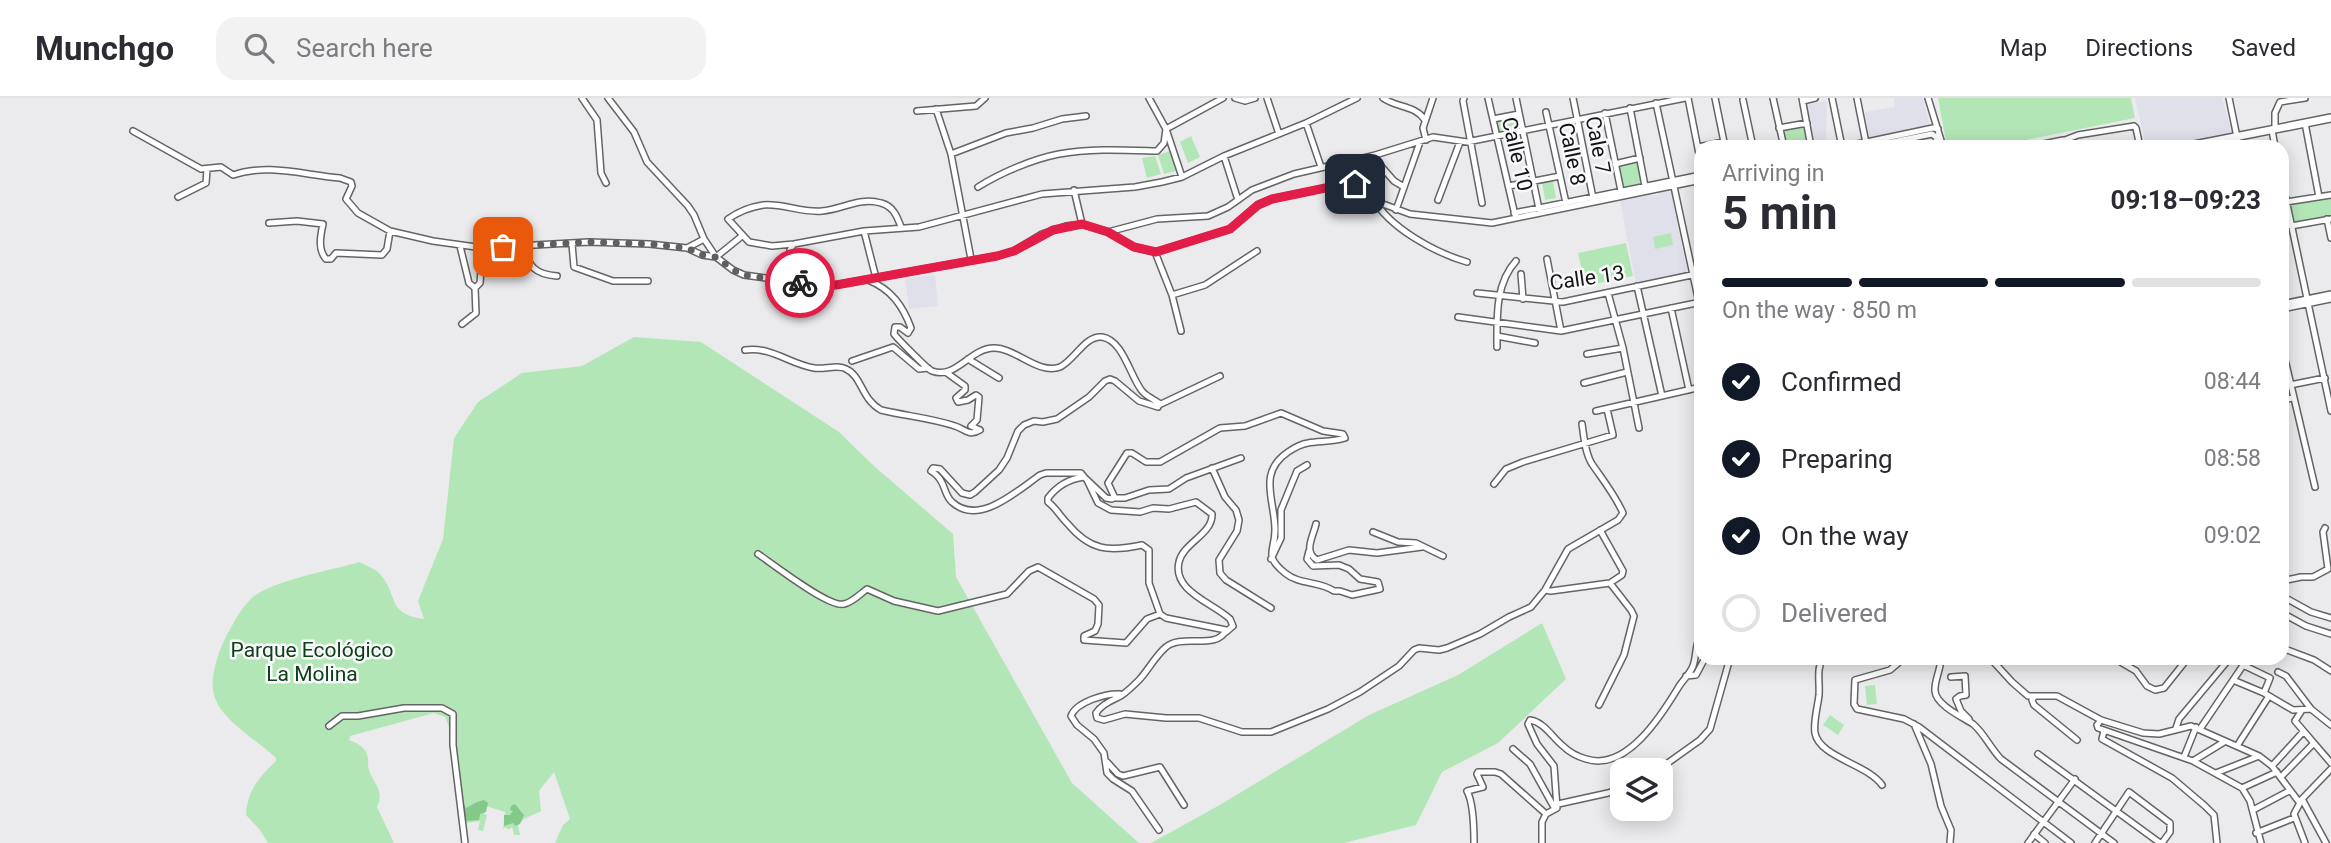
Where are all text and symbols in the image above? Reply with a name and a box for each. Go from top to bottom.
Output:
search box [216,17,706,80]
text: Munchgo [35,29,174,68]
icon: search [240,29,278,67]
text: Search here [296,33,433,63]
text: Map [2000,34,2047,62]
text: Directions [2085,34,2193,62]
text: Saved [2231,34,2296,62]
street label: Cale 7 [1581,114,1615,176]
street label: Calle 10 [1497,115,1537,193]
street label: Calle 8 [1554,120,1590,188]
pin [1325,154,1385,214]
text: Arriving in [1722,160,1825,187]
icon: home [1336,165,1374,203]
text: 09:18–09:23 [2111,185,2261,215]
text: 5 min [1722,186,1838,240]
pin [473,217,533,277]
icon: bag [484,228,522,266]
courier [765,248,835,318]
street label: Calle 13 [1548,261,1626,295]
icon: bike [781,264,819,302]
text: On the way · 850 m [1722,297,1917,324]
icon: check [1722,363,1760,401]
text: Confirmed [1781,367,1902,397]
text: 08:44 [2204,368,2261,395]
icon: check [1722,440,1760,478]
text: Preparing [1781,444,1893,474]
text: 08:58 [2204,445,2261,472]
icon: check [1722,517,1760,555]
text: On the way [1781,521,1909,551]
text: 09:02 [2204,522,2261,549]
text: Delivered [1781,598,1888,628]
park label: Parque Ecológico La Molina [231,638,394,686]
map controls [1610,758,1673,821]
button: layers [1610,758,1673,821]

